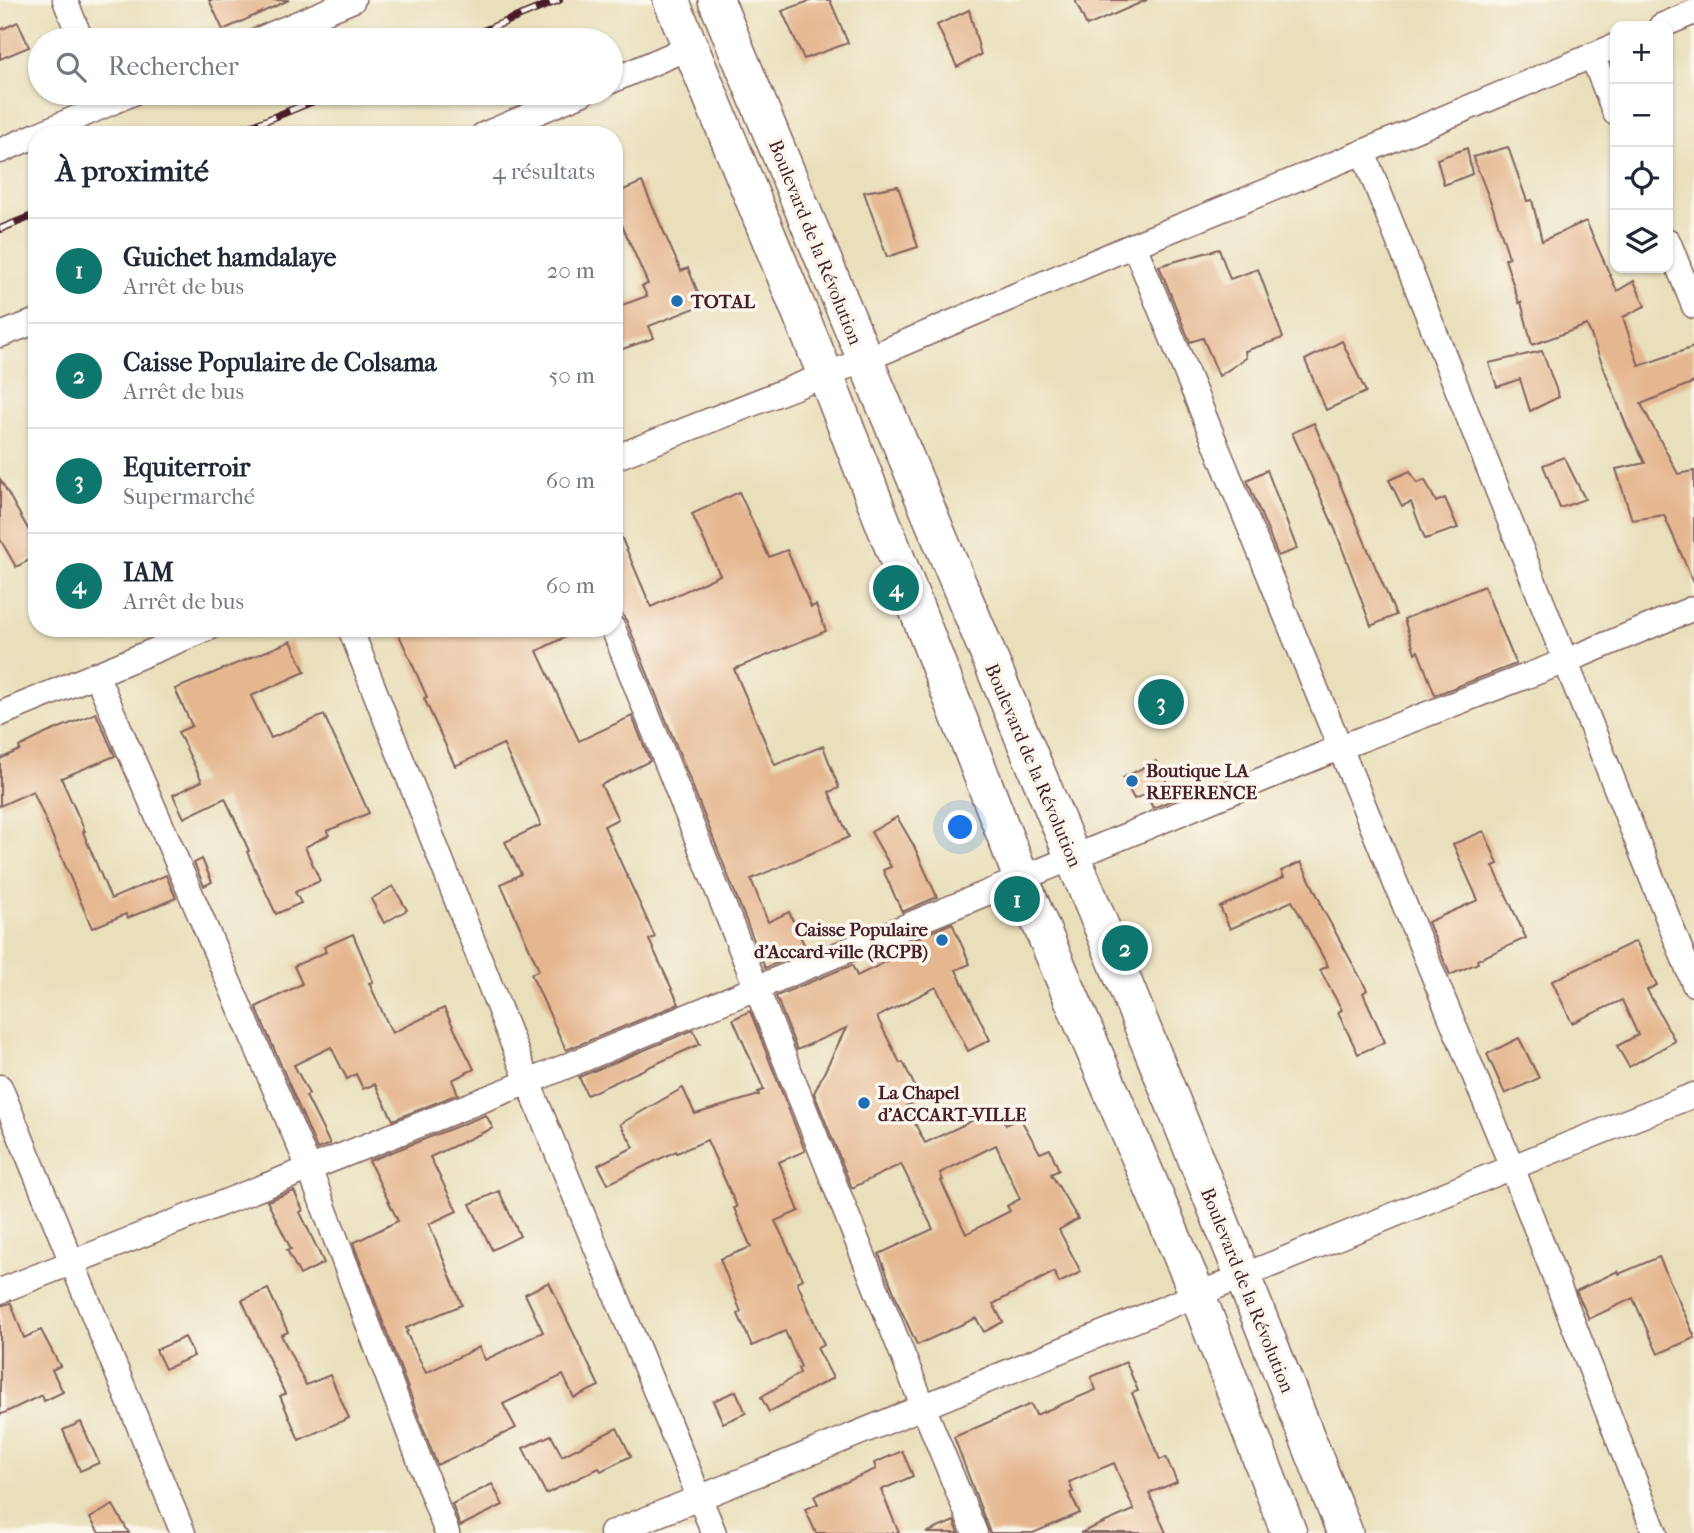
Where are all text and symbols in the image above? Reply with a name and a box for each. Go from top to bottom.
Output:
map controls [1610,21,1673,273]
button: + [1610,21,1673,84]
search box [28,28,623,105]
icon: search [52,48,90,86]
text: Rechercher [108,51,239,82]
button: − [1610,84,1673,147]
street label: Boulevard de la Révolution [764,137,866,348]
button: locate [1610,147,1673,210]
text: À proximité [56,154,209,189]
text: 4 résultats [492,158,595,185]
button: layers [1610,210,1673,273]
text: Guichet hamdalaye [123,242,336,273]
text: 1 [75,257,83,284]
text: 20 m [546,257,595,284]
text: Arrêt de bus [123,273,244,300]
place label: TOTAL [690,291,756,313]
marker: TOTAL [669,293,685,309]
text: Caisse Populaire de Colsama [123,347,437,378]
text: 2 [73,362,85,389]
text: 50 m [548,362,595,389]
text: Arrêt de bus [123,378,244,405]
text: Equiterroir [123,452,250,483]
text: 3 [74,467,84,494]
text: 60 m [546,467,595,494]
text: Supermarché [123,483,255,510]
text: IAM [123,557,174,588]
pin: 4 [873,562,919,614]
text: 4 [72,572,86,599]
text: 60 m [546,572,595,599]
text: Arrêt de bus [123,588,244,615]
street label: Boulevard de la Révolution [980,660,1086,871]
pin: 3 [1138,676,1184,728]
place label: Boutique LA REFERENCE [1146,760,1258,804]
marker: Boutique LA REFERENCE [1124,773,1140,789]
your location [943,810,977,844]
pin: 1 [994,873,1040,925]
place label: Caisse Populaire d'Accard-ville (RCPB) [754,919,929,963]
pin: 2 [1102,922,1148,974]
marker: Caisse Populaire d'Accard-ville (RCPB) [934,932,950,948]
place label: La Chapel d'ACCART-VILLE [878,1082,1027,1126]
marker: La Chapel d'ACCART-VILLE [856,1095,872,1111]
street label: Boulevard de la Révolution [1196,1185,1298,1396]

